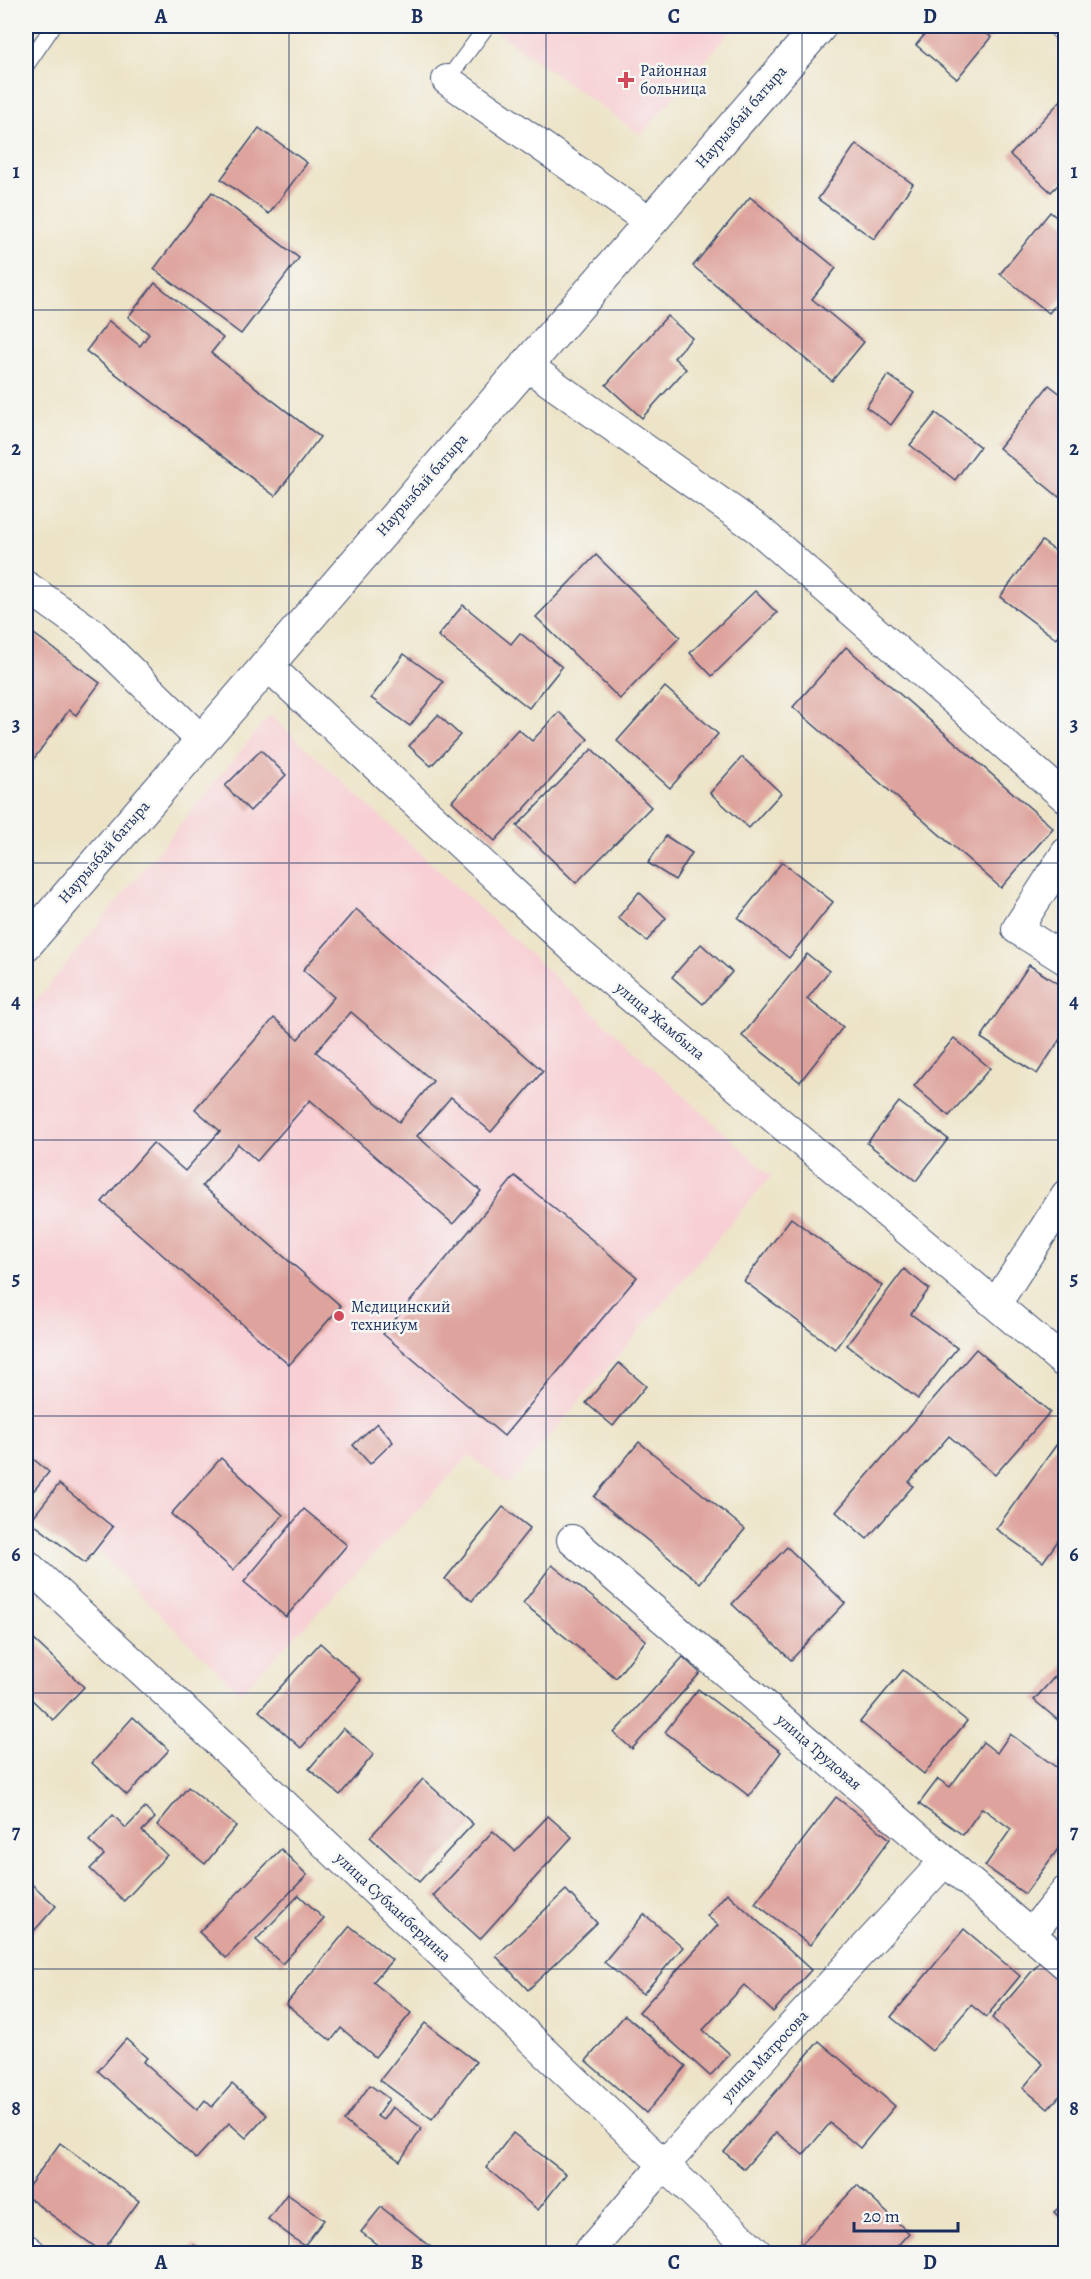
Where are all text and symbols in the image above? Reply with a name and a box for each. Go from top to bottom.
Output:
text: A [154,3,168,30]
text: B [411,3,423,30]
text: C [668,3,680,30]
text: D [923,3,937,30]
place label: Районная больница [640,60,707,100]
street label: Наурызбай батыра [690,60,792,173]
marker: Районная больница [617,71,635,89]
text: 1 [12,158,20,185]
text: 1 [1070,158,1078,185]
street label: Наурызбай батыра [371,428,473,541]
text: 2 [11,435,21,462]
text: 2 [1069,435,1079,462]
text: 3 [12,711,20,738]
text: 3 [1070,711,1078,738]
street label: Наурызбай батыра [53,795,155,908]
street label: улица Жамбыла [610,976,710,1065]
text: 4 [11,988,21,1015]
text: 4 [1069,988,1079,1015]
text: 5 [12,1265,20,1292]
text: 5 [1070,1265,1078,1292]
place label: Медицинский техникум [351,1296,450,1336]
marker: Медицинский техникум [332,1309,346,1323]
text: 6 [11,1541,21,1568]
text: 6 [1069,1541,1079,1568]
street label: улица Трудовая [771,1708,867,1795]
text: 7 [12,1818,21,1845]
text: 7 [1070,1818,1079,1845]
street label: улица Субханбердина [329,1847,456,1967]
street label: улица Матросова [716,2005,814,2107]
text: 8 [11,2095,21,2122]
text: 8 [1069,2095,1079,2122]
scale bar [854,2195,958,2233]
text: 20 m [863,2204,900,2228]
text: A [154,2249,168,2276]
text: B [411,2249,423,2276]
text: C [668,2249,680,2276]
text: D [923,2249,937,2276]

